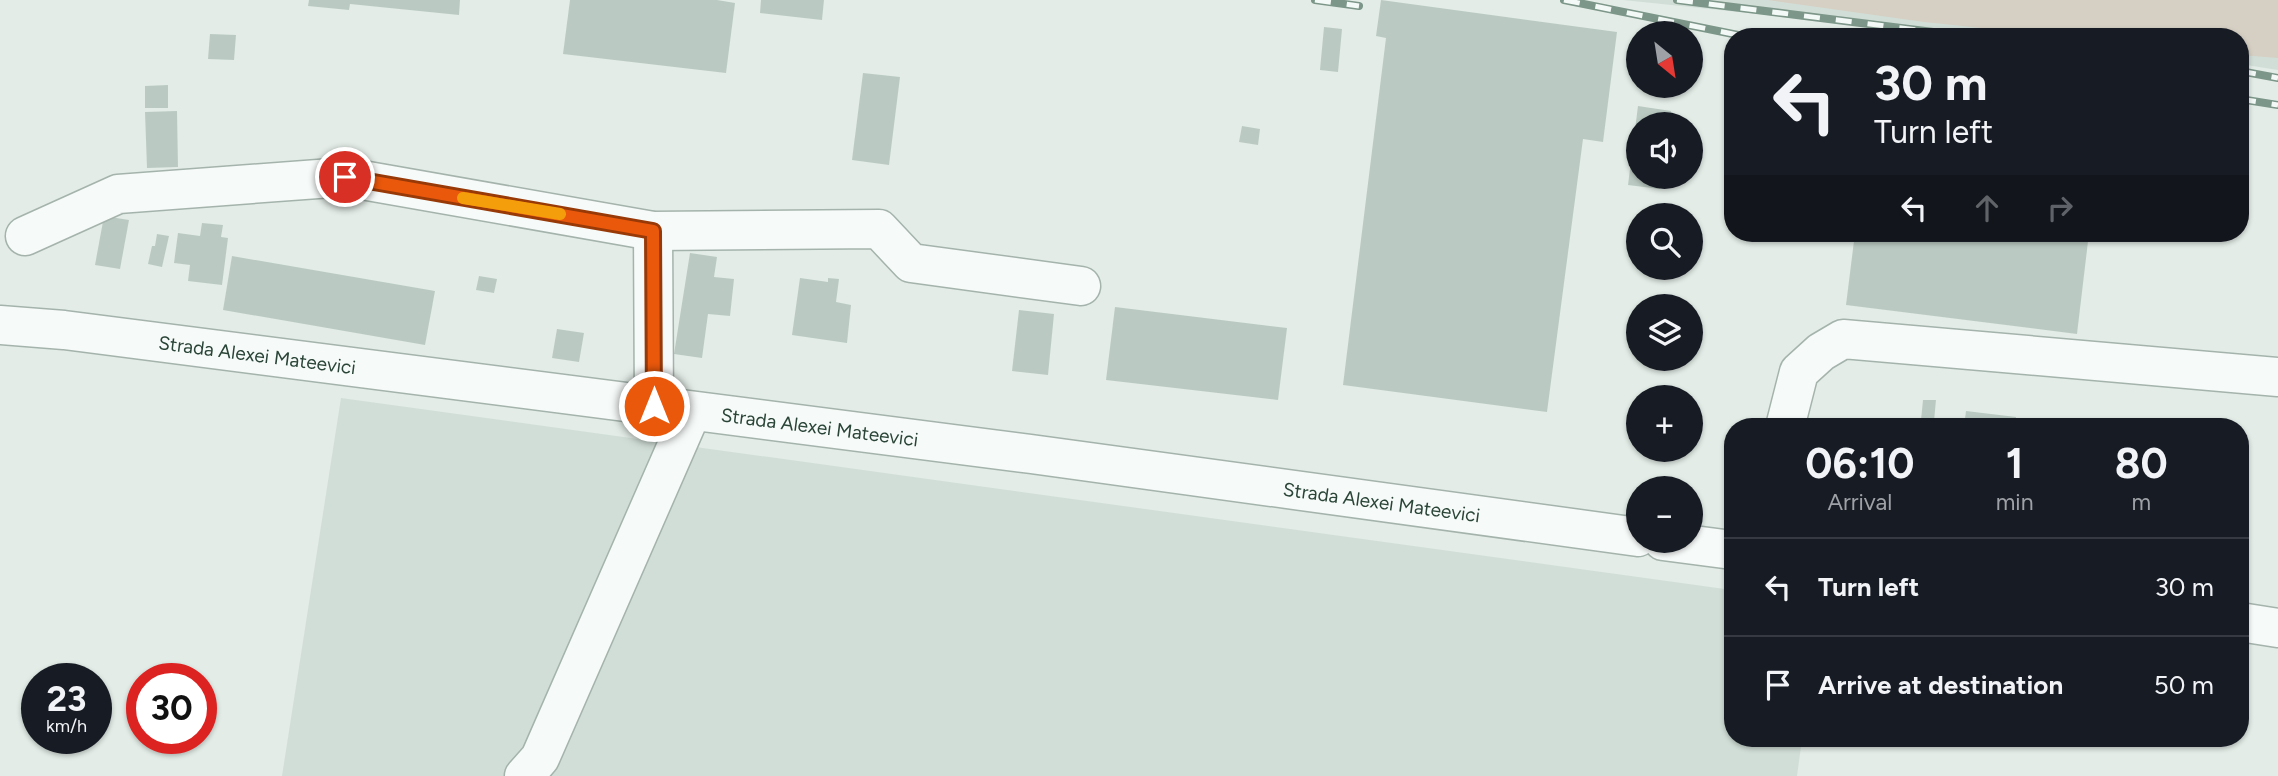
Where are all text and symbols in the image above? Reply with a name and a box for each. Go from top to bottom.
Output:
north arrow [1626,21,1703,98]
map controls [1626,21,1703,553]
text: 30 m [1874,53,1987,112]
icon: left [1759,56,1850,147]
button: sound [1626,112,1703,189]
text: Turn left [1874,113,1993,151]
pin [315,147,375,207]
icon: arrive [326,158,364,196]
icon: left [1895,189,1933,227]
icon: ahead [1968,189,2006,227]
icon: right [2041,189,2079,227]
button: search [1626,203,1703,280]
button: layers [1626,294,1703,371]
street label: Strada Alexei Mateevici [157,331,357,379]
position arrow [617,369,691,443]
button: + [1626,385,1703,462]
street label: Strada Alexei Mateevici [720,403,920,451]
text: 06:10 [1805,438,1914,489]
text: 1 [2006,438,2023,489]
text: 80 [2115,438,2168,489]
button: − [1626,476,1703,553]
street label: Strada Alexei Mateevici [1282,477,1482,527]
text: Arrival [1827,488,1892,516]
text: min [1996,488,2033,516]
text: m [2131,488,2151,516]
icon: left [1759,568,1797,606]
text: Turn left [1818,571,1919,603]
text: 30 m [2155,571,2214,603]
speed limit sign: 30 [126,663,217,754]
icon: arrive [1759,666,1797,704]
text: Arrive at destination [1818,669,2063,701]
text: 50 m [2154,669,2214,701]
text: 23 [47,678,86,720]
text: km/h [46,715,87,737]

